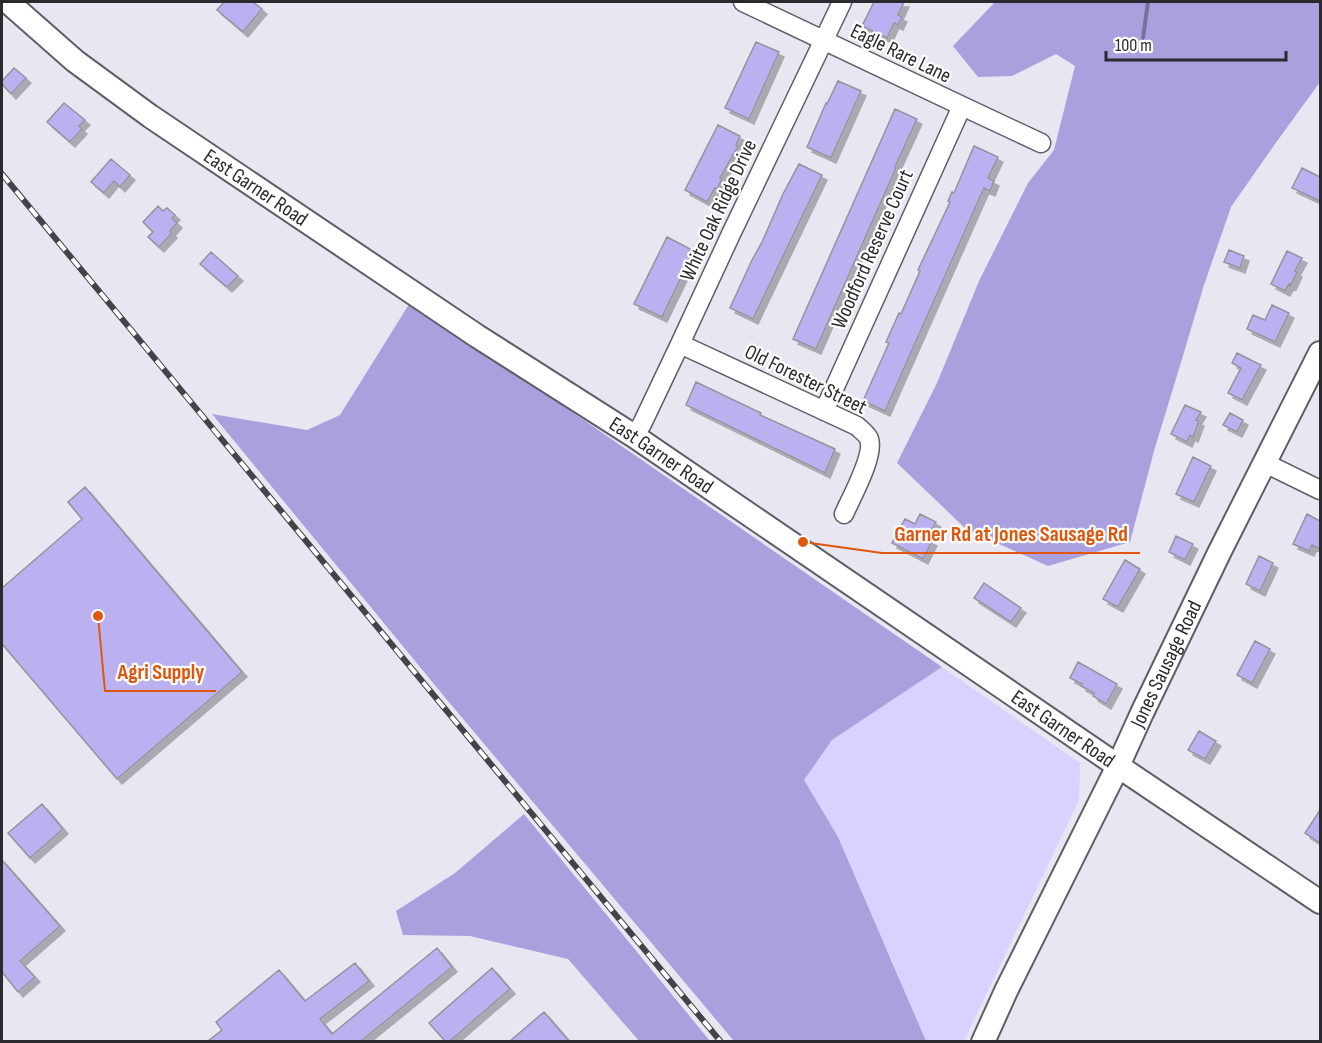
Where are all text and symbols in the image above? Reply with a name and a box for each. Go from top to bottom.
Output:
street label: Eagle Rare Lane [846,18,955,89]
scale bar [1106,24,1286,62]
text: 100 m [1115,35,1152,56]
street label: White Oak Ridge Drive [675,135,762,285]
street label: East Garner Road [199,144,312,232]
street label: Woodford Reserve Court [826,166,919,333]
street label: Old Forester Street [741,339,871,420]
street label: East Garner Road [605,412,718,499]
callout: Garner Rd at Jones Sausage Rd [882,513,1140,553]
text: Garner Rd at Jones Sausage Rd [894,521,1128,548]
street label: Jones Sausage Road [1125,597,1207,732]
callout: Agri Supply [105,651,216,691]
text: Agri Supply [117,659,204,686]
street label: East Garner Road [1006,685,1120,773]

